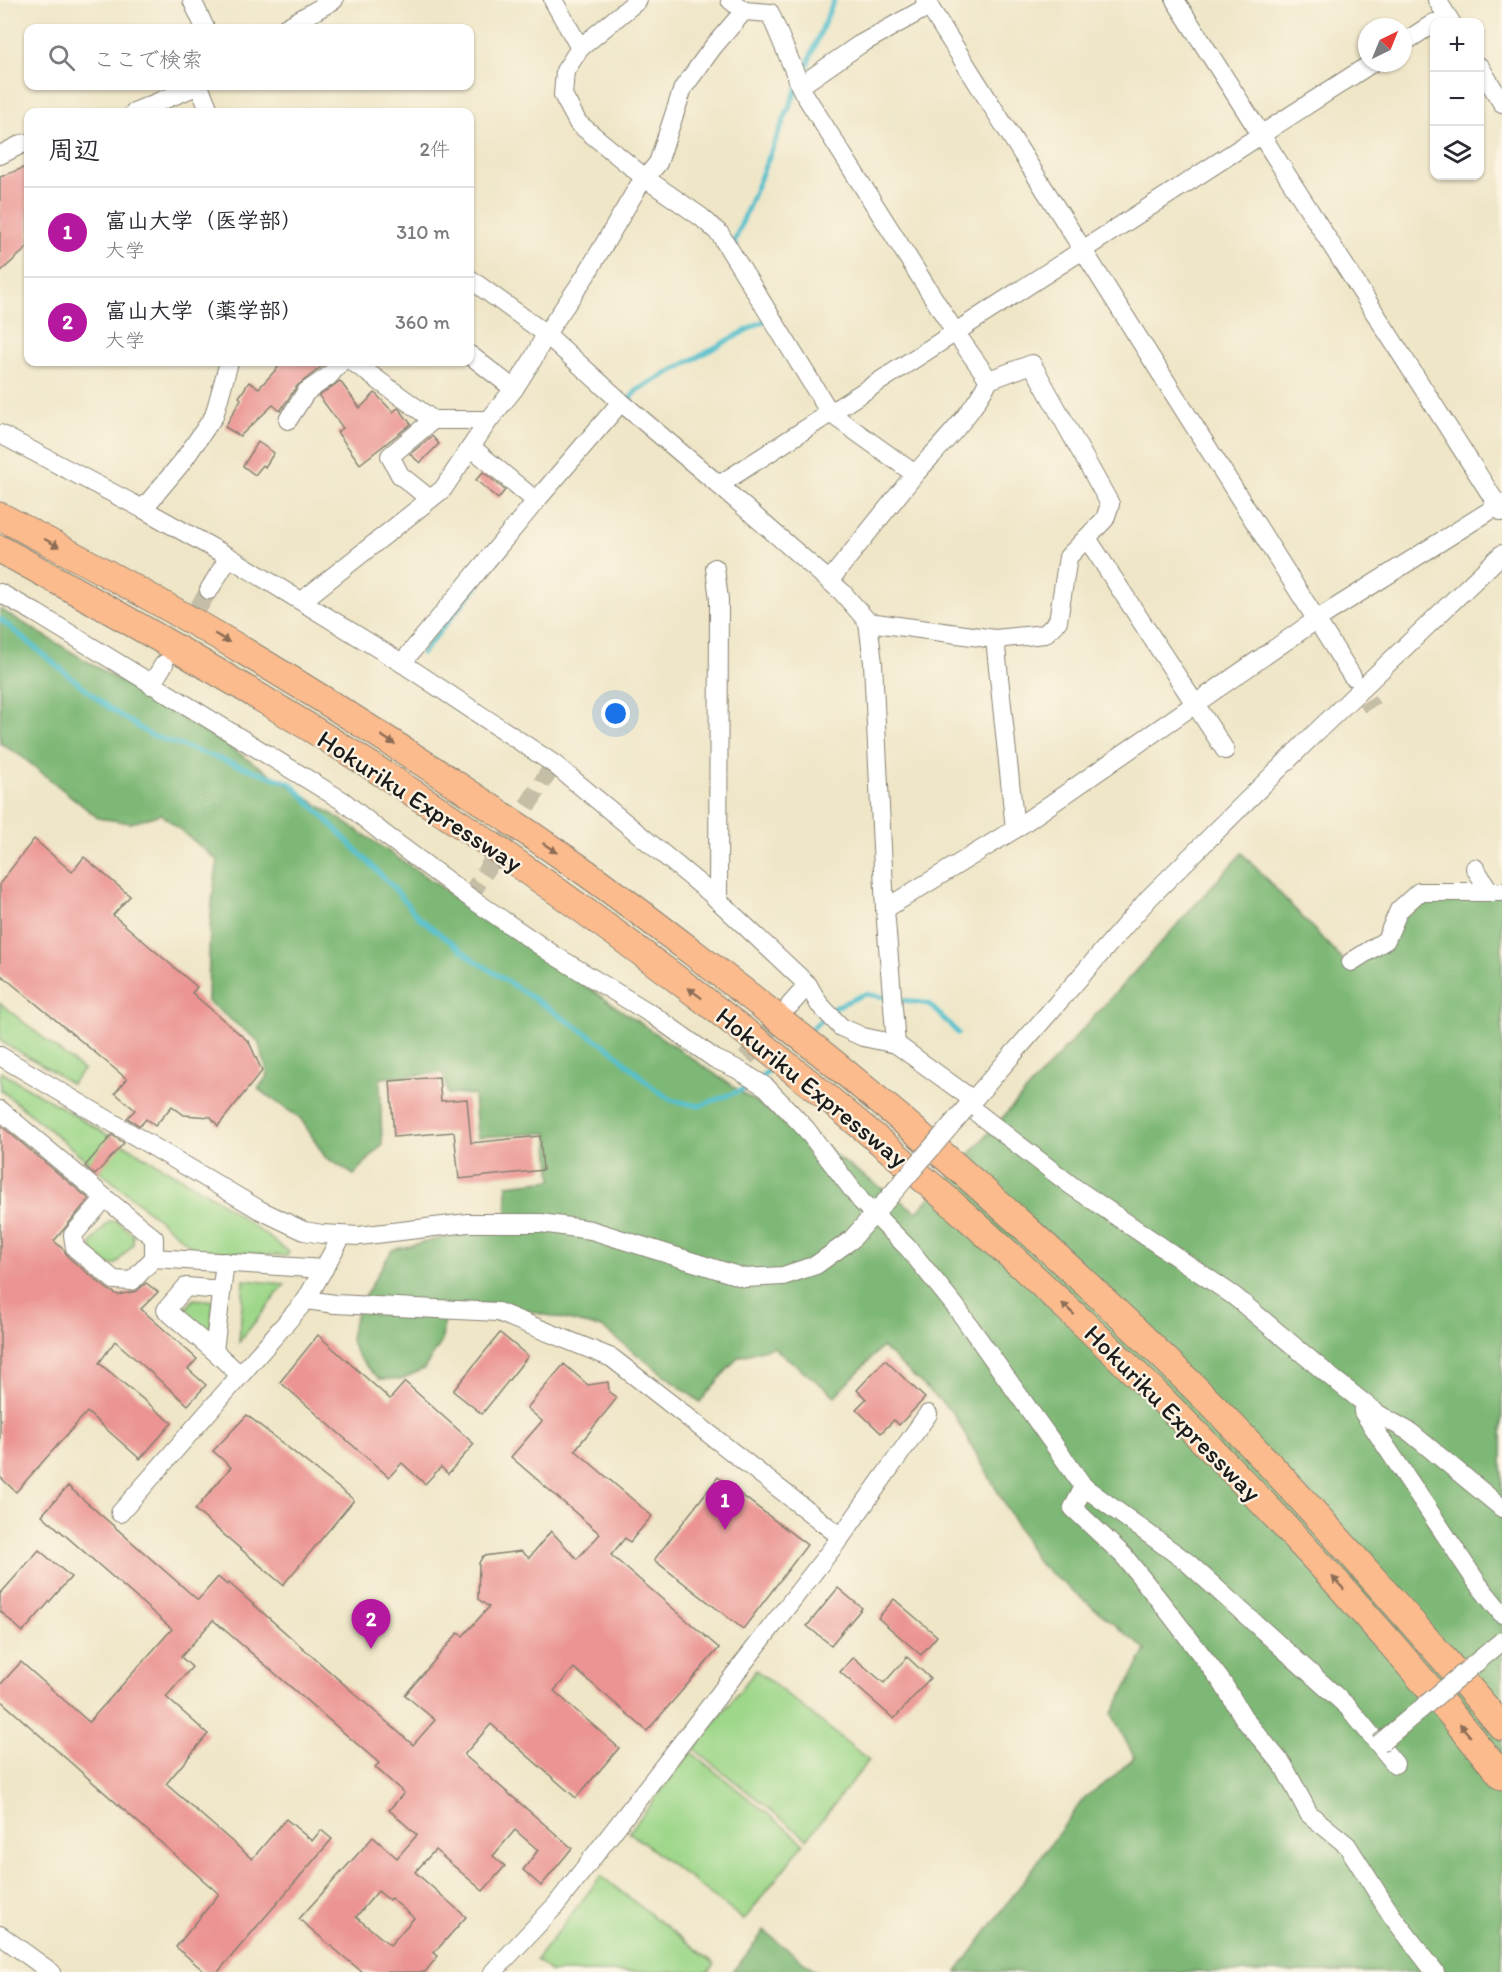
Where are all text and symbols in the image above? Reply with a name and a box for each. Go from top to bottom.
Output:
north arrow [1358,18,1412,72]
map controls [1430,18,1484,180]
button: + [1430,18,1484,72]
search box [24,24,474,90]
icon: search [45,41,78,74]
text: ここで検索 [93,46,203,73]
button: − [1430,72,1484,126]
button: layers [1430,126,1484,180]
text: 周辺 [48,134,100,166]
text: 2件 [419,137,450,161]
text: 富山大学（医学部） [105,207,303,234]
text: 1 [63,220,72,244]
text: 310 m [396,220,450,244]
text: 大学 [105,238,145,262]
text: 富山大学（薬学部） [105,297,303,324]
text: 2 [62,310,73,334]
text: 360 m [395,310,450,334]
text: 大学 [105,328,145,352]
one-way arrow [43,538,60,548]
one-way arrow [214,633,230,644]
your location [601,699,630,728]
street label: Hokuriku Expressway [312,723,528,879]
one-way arrow [380,735,396,746]
one-way arrow [542,842,558,854]
one-way arrow [688,987,704,999]
street label: Hokuriku Expressway [709,1000,915,1174]
one-way arrow [1061,1303,1075,1317]
street label: Hokuriku Expressway [1078,1318,1268,1508]
pin: 1 [706,1480,744,1530]
one-way arrow [1331,1576,1345,1590]
pin: 2 [352,1600,391,1649]
one-way arrow [1459,1722,1472,1738]

